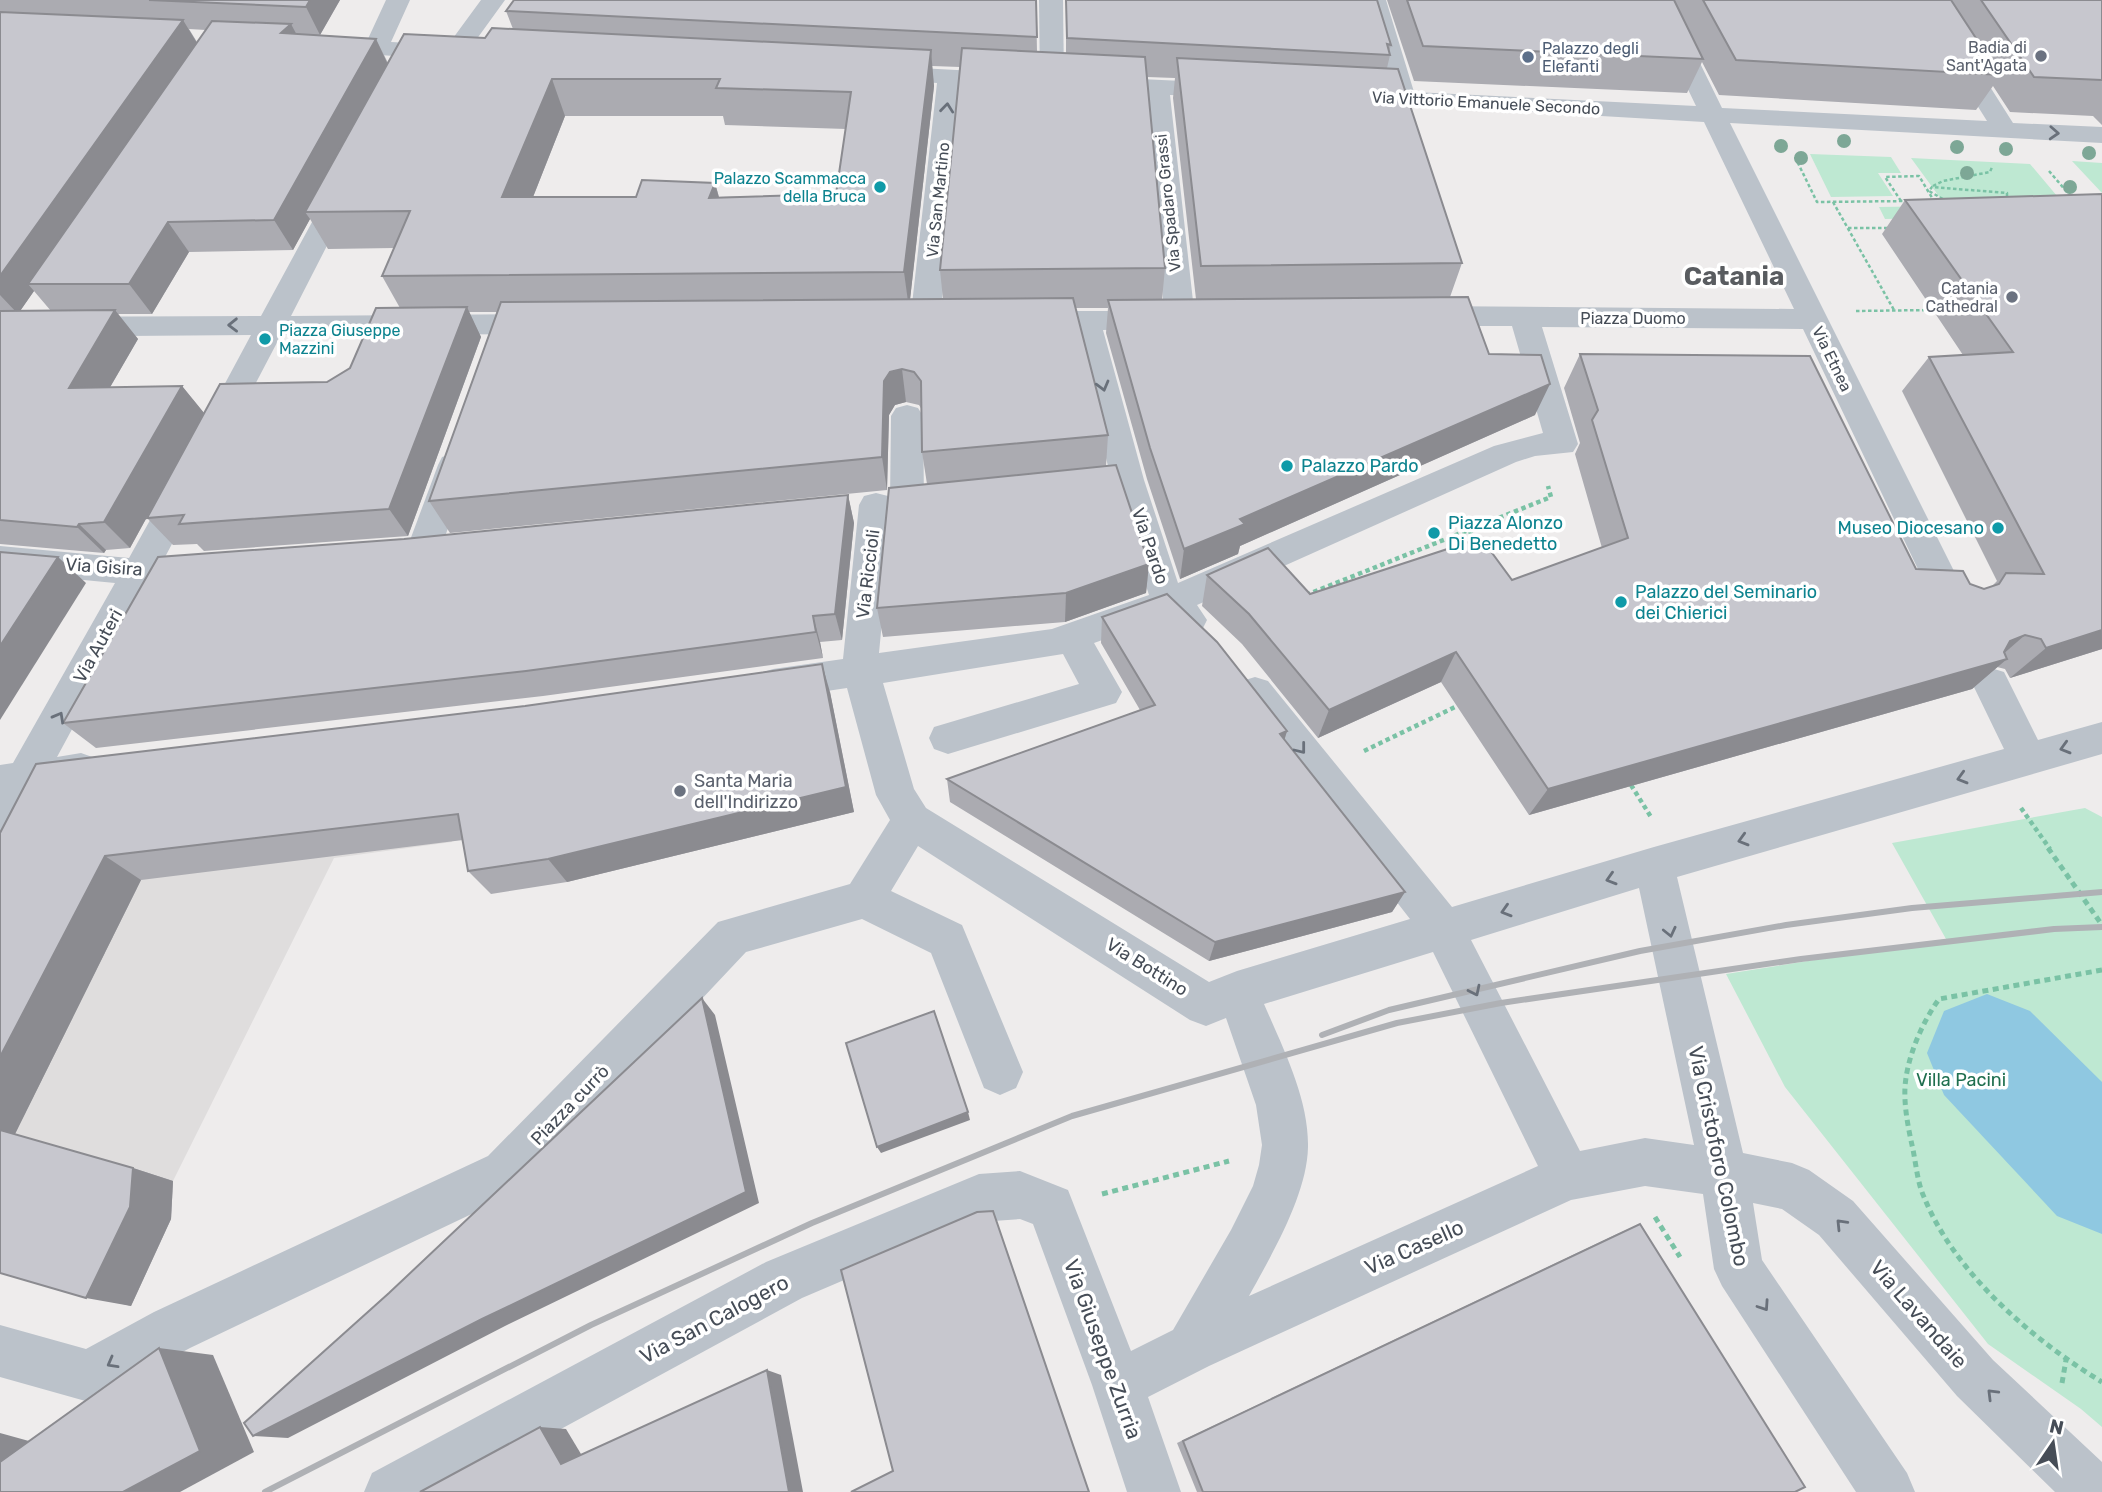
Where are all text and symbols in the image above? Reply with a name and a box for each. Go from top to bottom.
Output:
place label: Badia di Sant'Agata [1946,38,2027,75]
place label: Palazzo degli Elefanti [1542,39,1639,76]
marker: Badia di Sant'Agata [2033,48,2049,64]
marker: Palazzo degli Elefanti [1520,49,1536,65]
street label: Via Vittorio Emanuele Secondo [1371,88,1601,118]
one-way arrow [939,103,954,114]
one-way arrow [2049,125,2060,140]
street label: Via Spadaro Grassi [1151,133,1185,273]
street label: Via San Martino [922,141,954,259]
place label: Palazzo Scammacca della Bruca [714,169,866,206]
marker: Palazzo Scammacca della Bruca [872,179,888,195]
district label: Catania [1684,261,1784,292]
place label: Catania Cathedral [1925,279,1998,316]
marker: Catania Cathedral [2004,289,2020,305]
street label: Piazza Duomo [1580,309,1686,328]
one-way arrow [228,318,239,333]
place label: Piazza Giuseppe Mazzini [279,321,401,358]
street label: Via Etnea [1808,323,1856,395]
marker: Piazza Giuseppe Mazzini [257,331,273,347]
one-way arrow [1095,380,1109,392]
place label: Palazzo Pardo [1301,455,1419,477]
marker: Palazzo Pardo [1279,458,1295,474]
street label: Via Pardo [1127,505,1173,587]
place label: Piazza Alonzo Di Benedetto [1448,512,1563,555]
place label: Museo Diocesano [1837,517,1984,539]
marker: Museo Diocesano [1990,520,2006,536]
marker: Piazza Alonzo Di Benedetto [1426,525,1442,541]
street label: Via Riccioli [852,528,884,620]
street label: Via Gisira [65,553,143,581]
place label: Palazzo del Seminario dei Chierici [1635,581,1817,624]
marker: Palazzo del Seminario dei Chierici [1613,594,1629,610]
street label: Via Auteri [69,605,127,687]
one-way arrow [50,711,64,724]
one-way arrow [2059,740,2071,755]
one-way arrow [1292,742,1305,754]
one-way arrow [1956,769,1968,784]
place label: Santa Maria dell'Indirizzo [694,770,798,813]
marker: Santa Maria dell'Indirizzo [672,783,688,799]
one-way arrow [1737,832,1749,847]
one-way arrow [1605,870,1617,885]
one-way arrow [1500,903,1513,917]
one-way arrow [1662,926,1676,938]
street label: Via Bottino [1102,933,1192,1001]
one-way arrow [1466,984,1480,996]
street label: Via Cristoforo Colombo [1683,1044,1755,1268]
street label: Piazza currò [526,1060,614,1150]
park label: Villa Pacini [1916,1069,2006,1091]
street label: Via Casello [1361,1214,1467,1280]
one-way arrow [1836,1220,1849,1233]
street label: Via Lavandaie [1865,1255,1973,1373]
street label: Via Giuseppe Zurria [1059,1256,1147,1442]
street label: Via San Calogero [635,1269,793,1369]
one-way arrow [1756,1298,1768,1311]
one-way arrow [107,1355,120,1368]
one-way arrow [1987,1390,2000,1403]
north arrow [2018,1408,2088,1478]
text: N [2047,1414,2066,1440]

